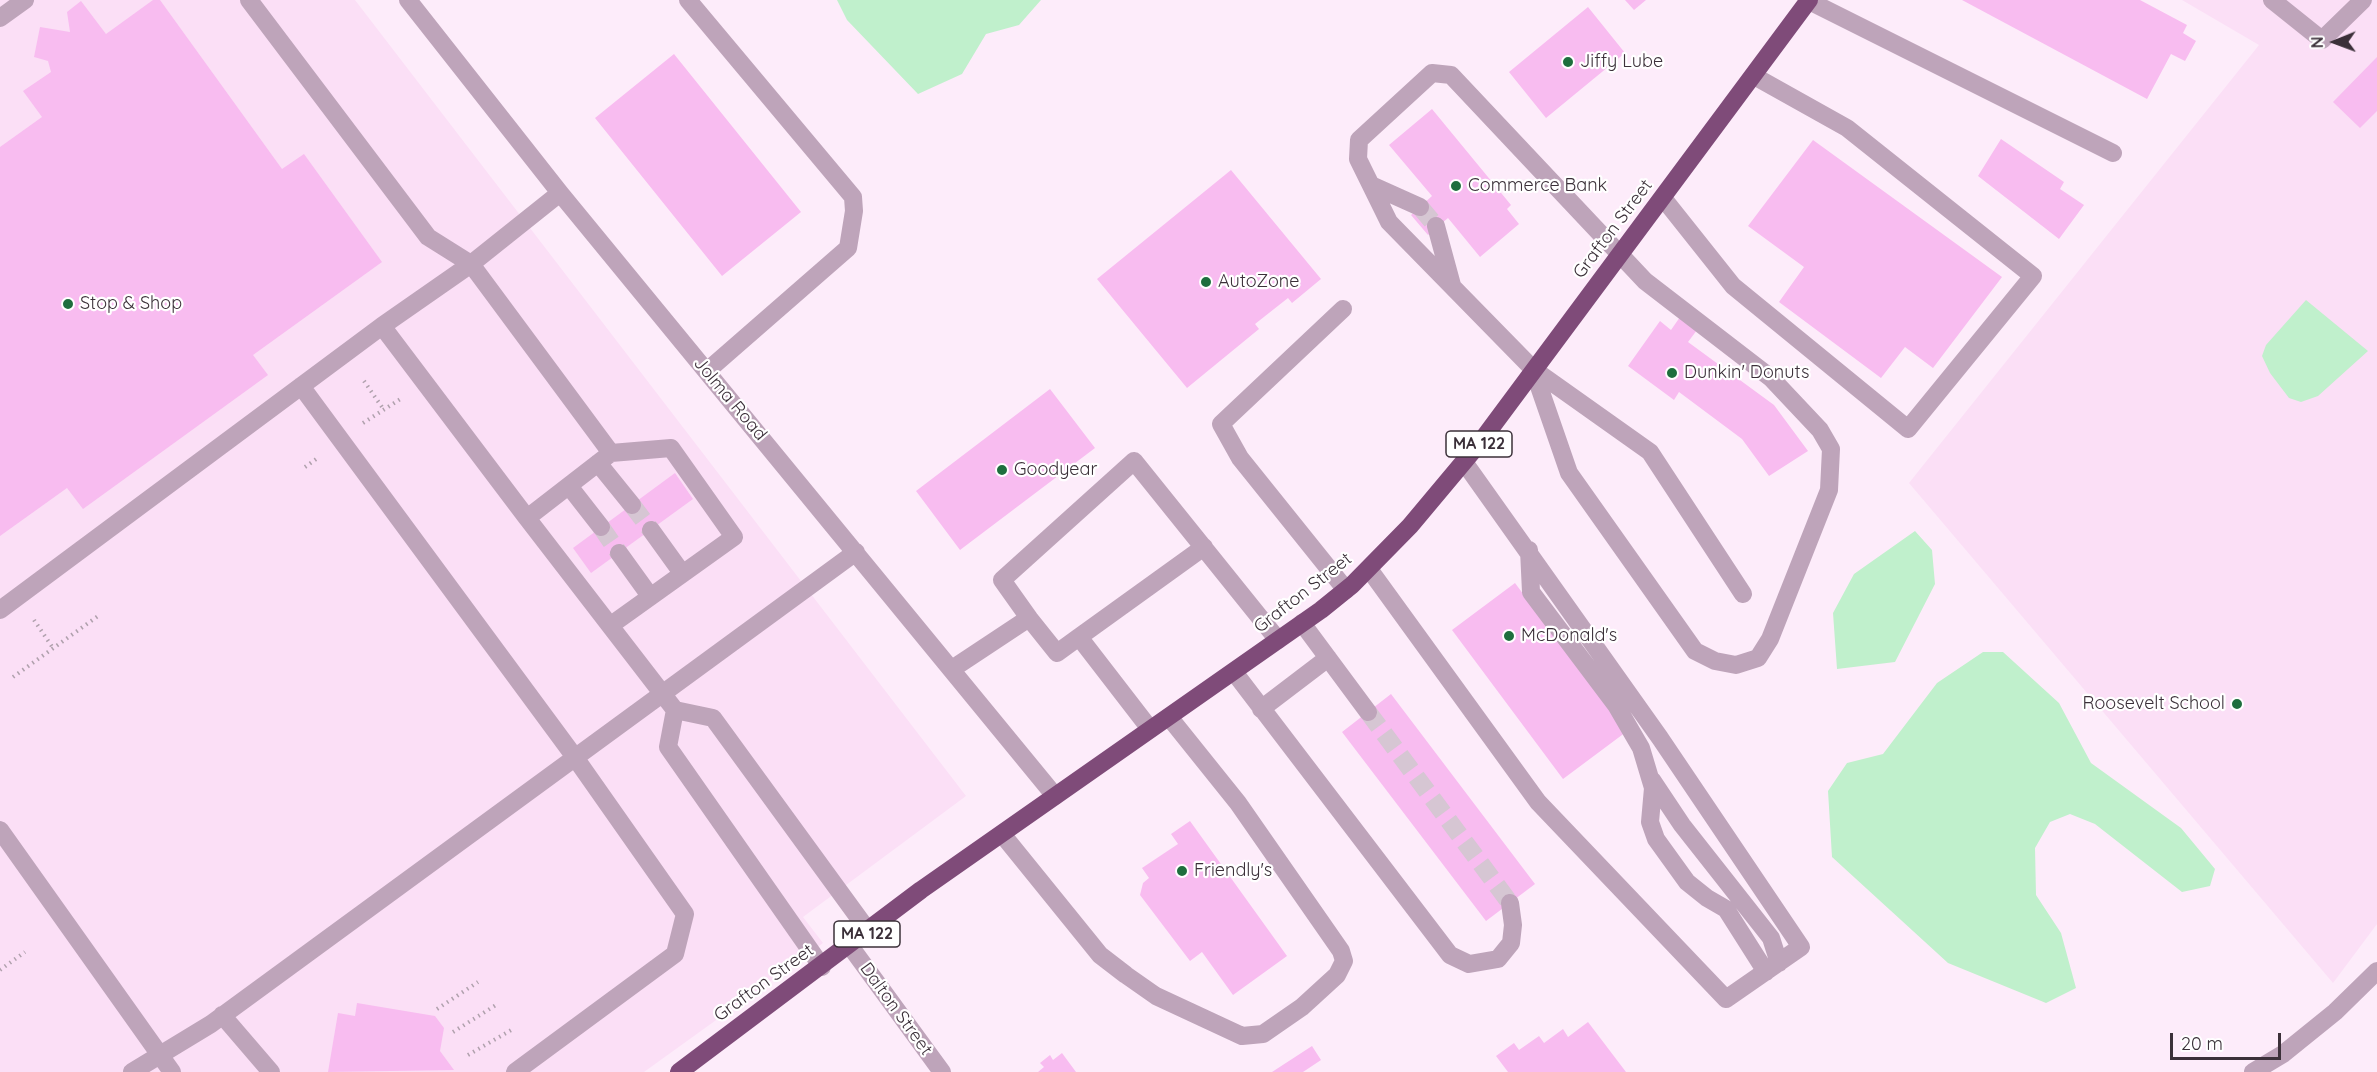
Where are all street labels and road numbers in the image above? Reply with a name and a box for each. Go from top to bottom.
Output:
street label: Grafton Street [1569,175,1657,283]
street label: Jolma Road [689,353,771,445]
road number: MA 122 [1446,431,1512,457]
street label: Grafton Street [1250,548,1356,638]
road number: MA 122 [834,921,900,947]
street label: Grafton Street [710,940,818,1026]
street label: Dalton Street [855,958,937,1060]

